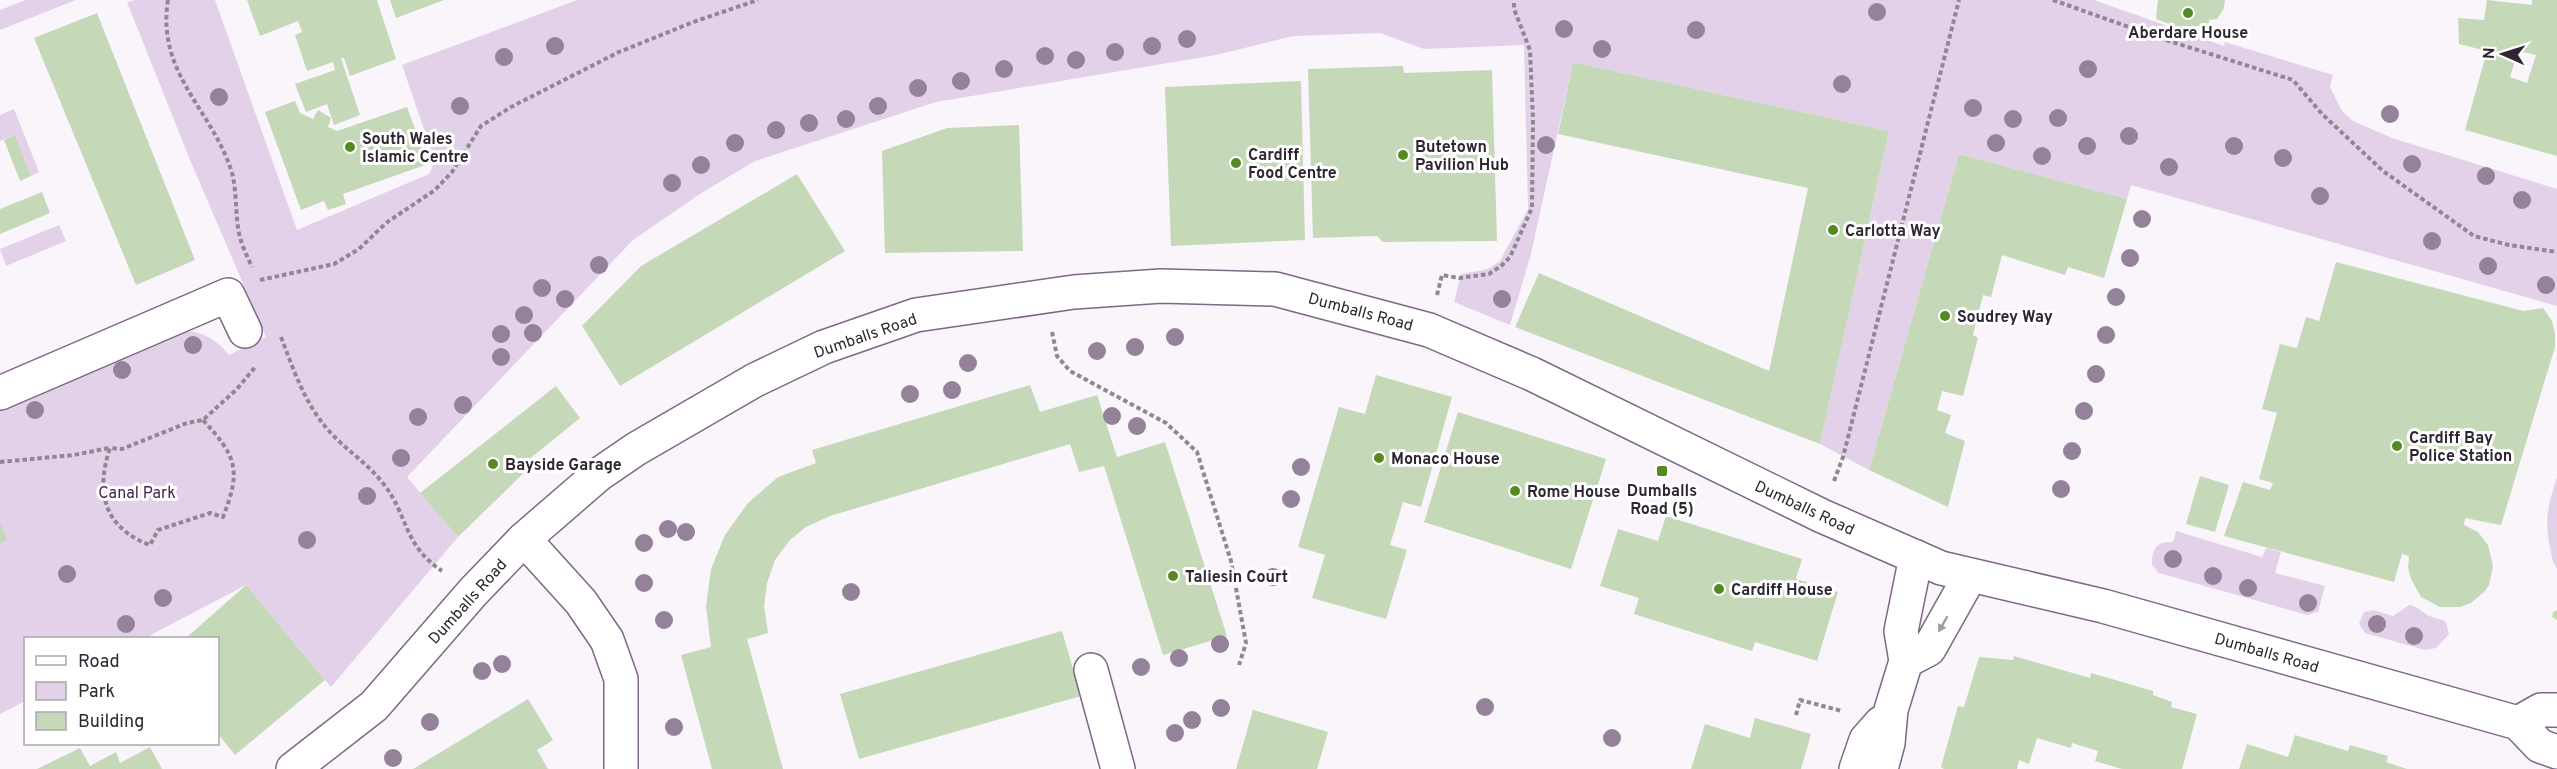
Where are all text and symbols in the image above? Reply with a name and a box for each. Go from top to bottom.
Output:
marker: Aberdare House [2181,6,2195,20]
place label: Aberdare House [2128,24,2248,44]
north arrow [2473,24,2533,84]
text: N [2480,47,2500,60]
place label: South Wales Islamic Centre [362,130,469,168]
place label: Butetown Pavilion Hub [1415,138,1509,176]
marker: South Wales Islamic Centre [343,140,357,154]
place label: Cardiff Food Centre [1248,146,1337,184]
marker: Butetown Pavilion Hub [1396,148,1410,162]
marker: Cardiff Food Centre [1229,156,1243,170]
place label: Carlotta Way [1845,222,1941,242]
marker: Carlotta Way [1826,223,1840,237]
street label: Dumballs Road [1306,289,1415,337]
place label: Soudrey Way [1957,308,2053,328]
marker: Soudrey Way [1938,309,1952,323]
street label: Dumballs Road [811,310,920,364]
place label: Cardiff Bay Police Station [2409,429,2512,467]
marker: Cardiff Bay Police Station [2390,439,2404,453]
place label: Monaco House [1391,450,1500,470]
marker: Monaco House [1372,451,1386,465]
place label: Bayside Garage [505,456,622,476]
marker: Bayside Garage [486,457,500,471]
marker: Dumballs Road (5) [1655,464,1669,478]
street label: Dumballs Road [1751,477,1857,541]
place label: Dumballs Road (5) [1627,482,1697,520]
place label: Rome House [1527,483,1620,503]
park label: Canal Park [98,484,176,504]
marker: Rome House [1508,484,1522,498]
street label: Dumballs Road [425,556,512,649]
place label: Taliesin Court [1185,568,1288,588]
marker: Taliesin Court [1166,569,1180,583]
place label: Cardiff House [1731,581,1833,601]
marker: Cardiff House [1712,582,1726,596]
one-way arrow [1938,616,1948,633]
street label: Dumballs Road [2212,629,2321,678]
legend [24,637,219,745]
text: Road [78,651,120,674]
text: Park [78,681,115,704]
text: Building [78,711,144,734]

